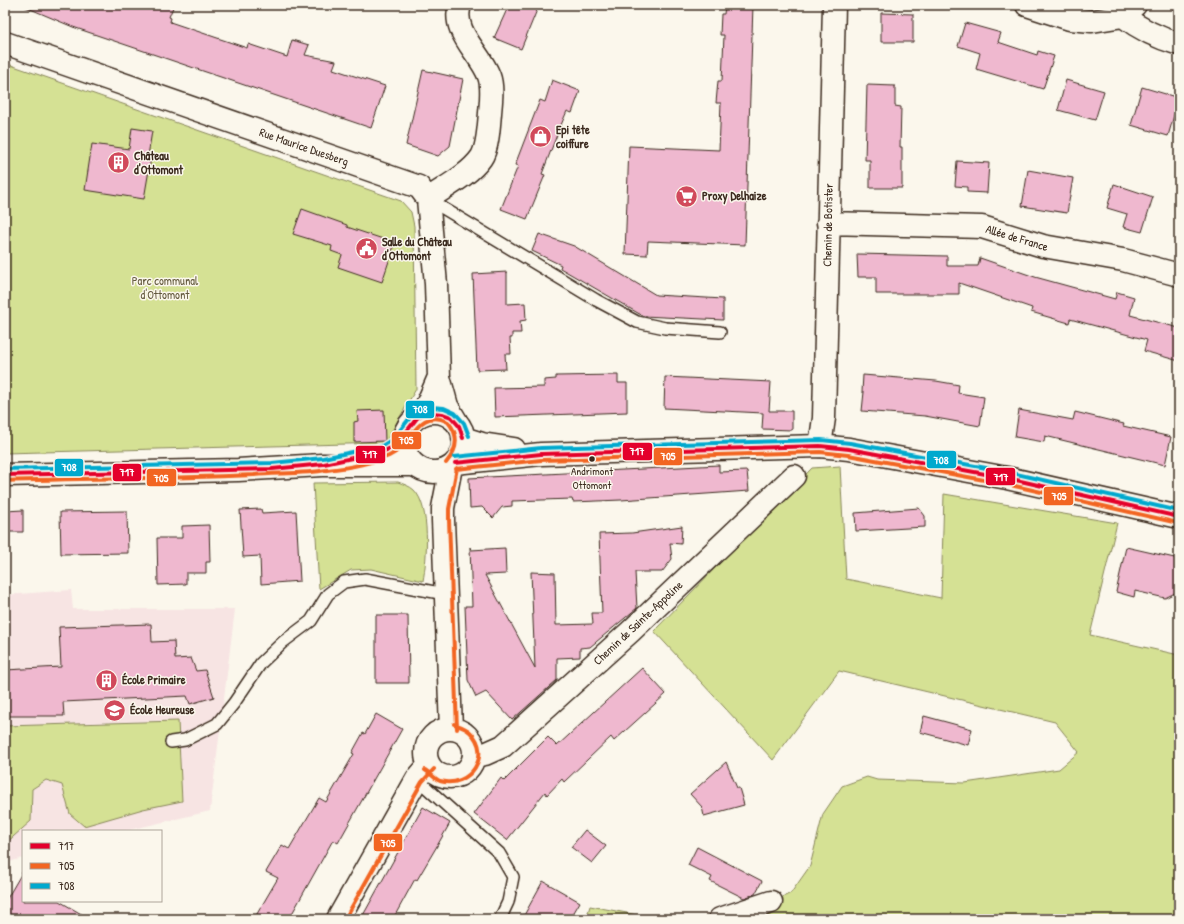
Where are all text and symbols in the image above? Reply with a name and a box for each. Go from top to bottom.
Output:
place label: Epi tête coiffure [556,121,590,152]
street label: Rue Maurice Duesberg [257,123,351,170]
shop icon: Epi tête coiffure [528,124,554,150]
place label: Château d'Ottomont [134,147,184,178]
building icon: Château d'Ottomont [106,150,132,176]
supermarket icon: Proxy Delhaize [674,183,700,209]
street label: Chemin de Botister [818,183,837,267]
place label: Proxy Delhaize [702,187,767,205]
street label: Allée de France [984,220,1051,255]
place label: Salle du Château d'Ottomont [382,233,452,264]
public building icon: Salle du Château d'Ottomont [353,236,379,262]
park label: Parc communal d'Ottomont [132,272,199,303]
line badge: 708 [405,400,435,419]
text: 708 [411,402,428,416]
line badge: 705 [391,431,422,450]
text: 705 [397,433,414,447]
line badge: 717 [622,442,653,461]
text: 717 [629,444,645,458]
line badge: 717 [355,445,386,464]
text: 717 [362,447,378,461]
line badge: 705 [653,447,683,466]
text: 705 [659,449,676,463]
line badge: 708 [926,450,957,469]
text: 708 [932,453,949,467]
marker: Andrimont Ottomont [587,454,597,464]
line badge: 708 [54,458,84,477]
text: 708 [60,460,77,474]
line badge: 717 [112,463,142,482]
place label: Andrimont Ottomont [571,464,613,492]
text: 717 [119,465,135,479]
line badge: 717 [985,467,1016,486]
line badge: 705 [146,468,177,487]
text: 717 [993,470,1009,484]
text: 705 [152,471,169,485]
line badge: 705 [1043,486,1074,506]
text: 705 [1050,489,1067,503]
street label: Chemin de Sainte-Appoline [589,576,686,669]
building icon: École Primaire [93,667,119,693]
place label: École Primaire [122,671,186,688]
school or university icon: École Heureuse [101,697,127,723]
place label: École Heureuse [130,701,195,718]
legend [22,830,162,902]
line badge: 705 [373,833,403,852]
text: 705 [379,836,396,850]
text: 717 [58,837,74,854]
text: 705 [58,857,74,874]
text: 708 [58,877,75,894]

